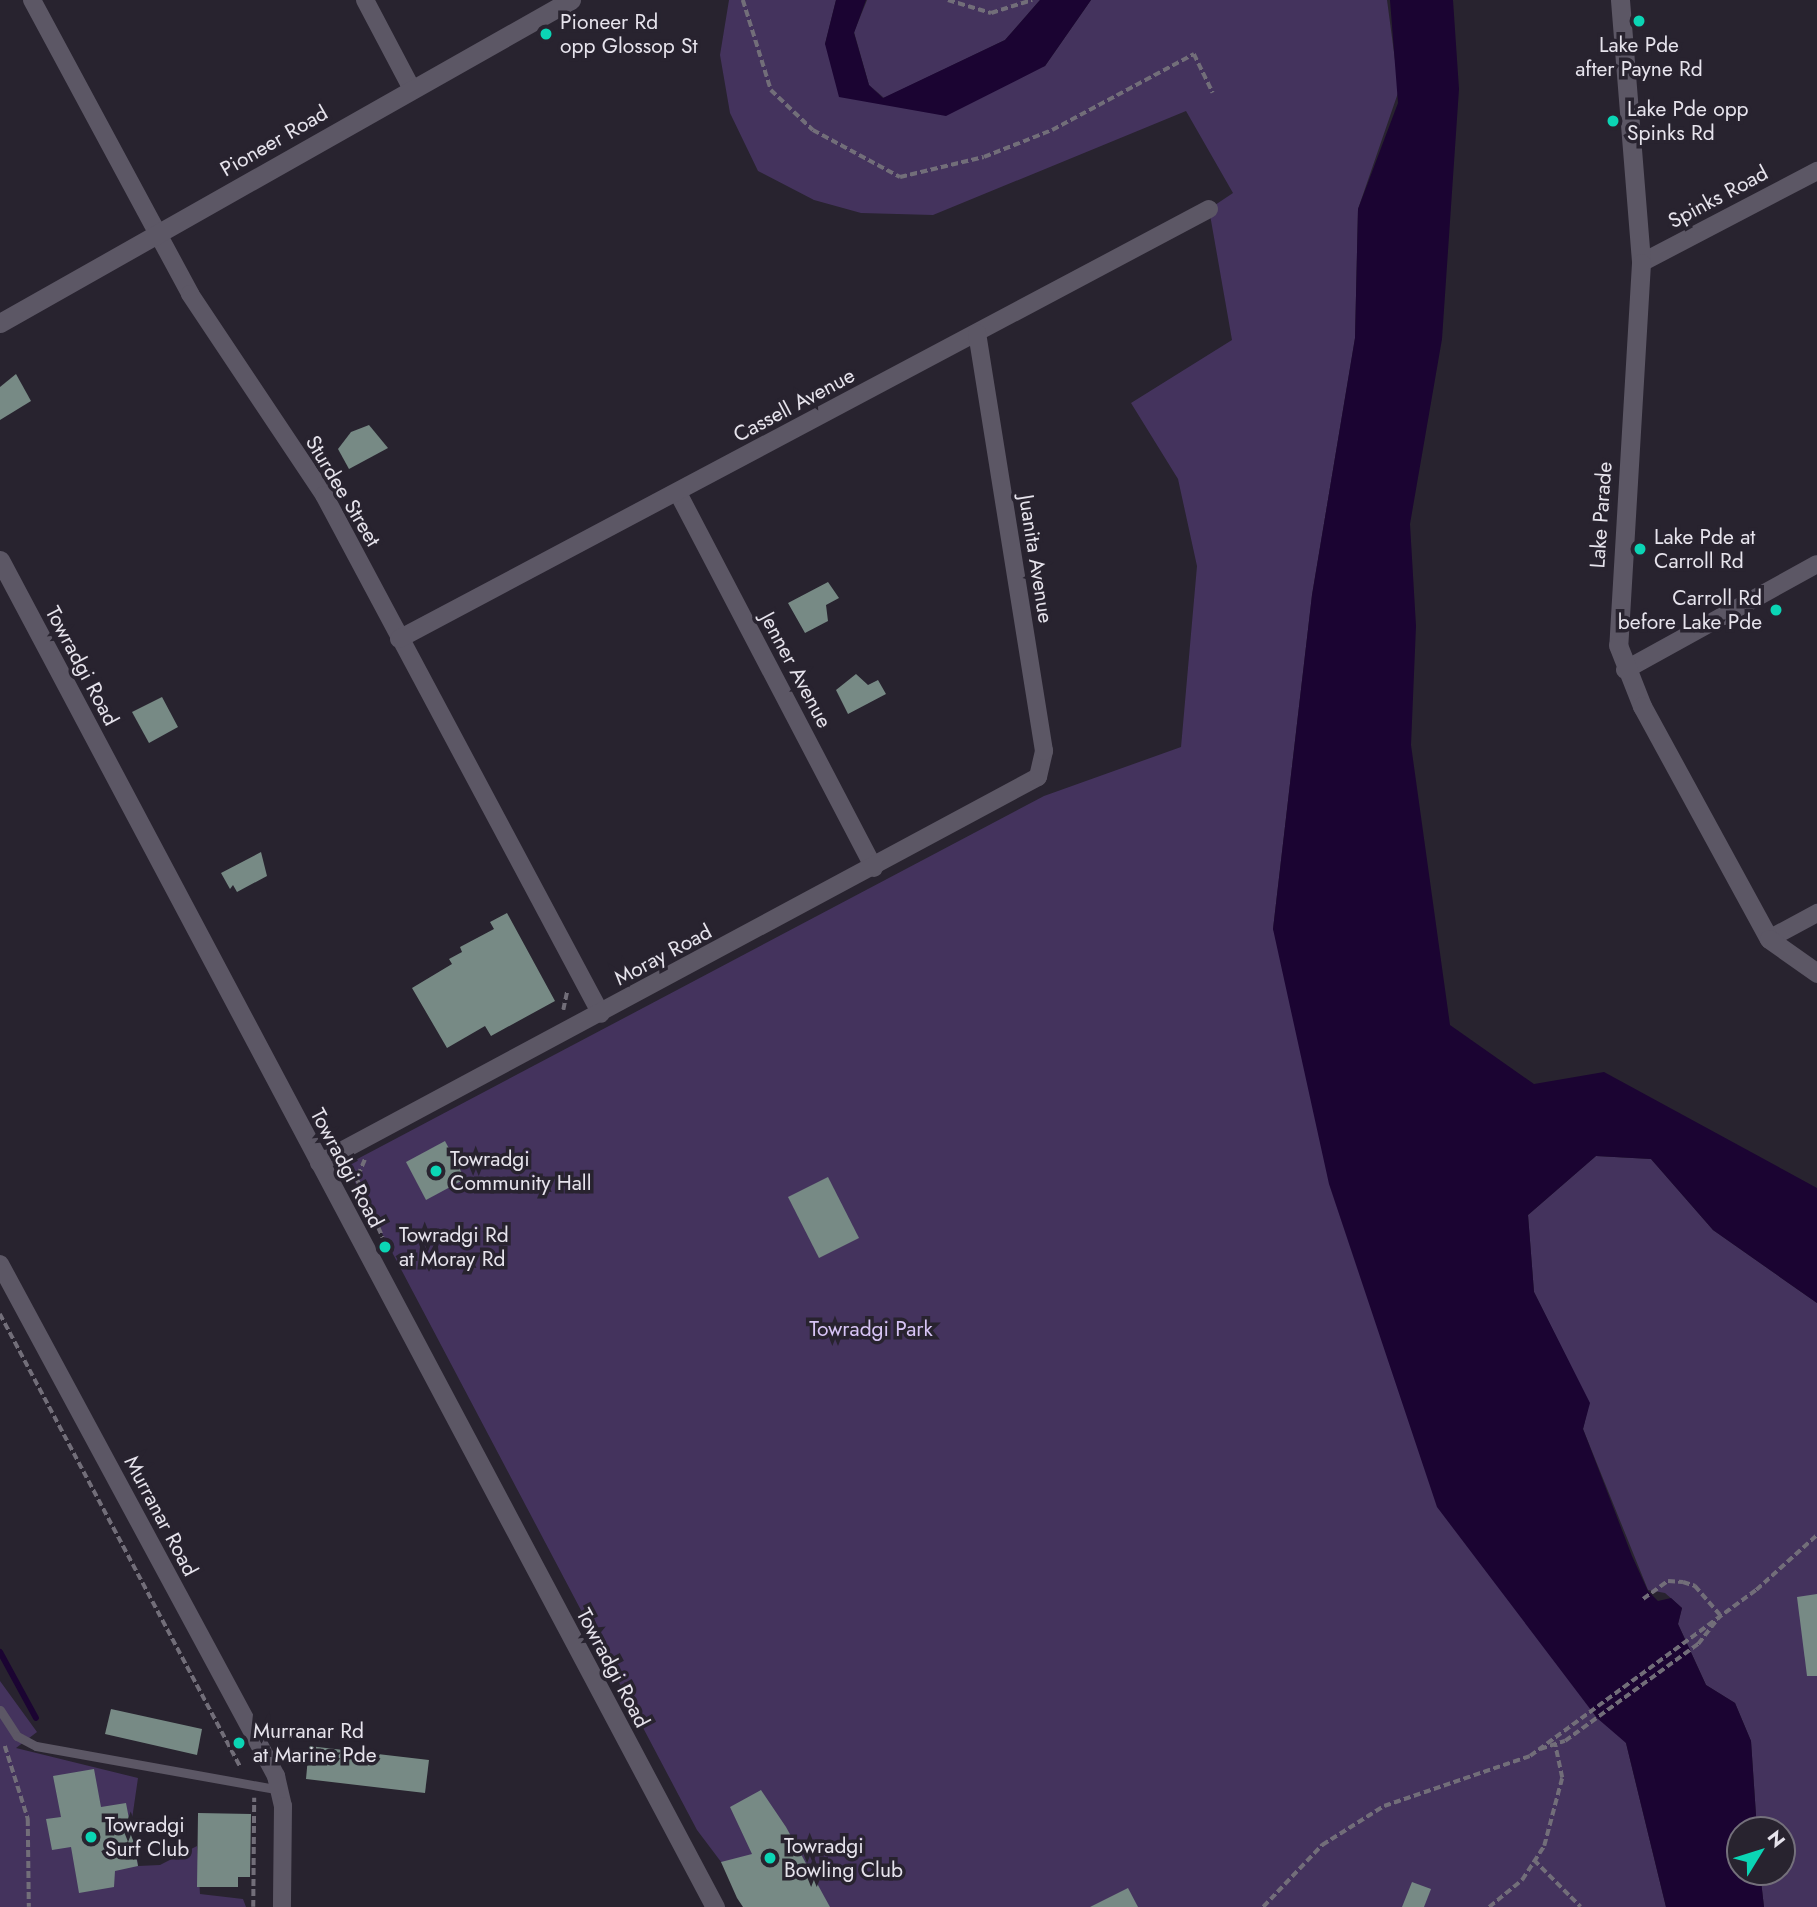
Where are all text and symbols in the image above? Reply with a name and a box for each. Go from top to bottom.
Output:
place label: Pioneer Rd opp Glossop St [560,9,697,59]
marker: Lake Pde after Payne Rd [1631,13,1647,29]
marker: Pioneer Rd opp Glossop St [538,26,554,42]
place label: Lake Pde after Payne Rd [1575,32,1703,82]
place label: Lake Pde opp Spinks Rd [1627,96,1749,146]
street label: Pioneer Road [216,100,332,182]
marker: Lake Pde opp Spinks Rd [1605,113,1621,129]
street label: Spinks Road [1664,160,1772,234]
street label: Cassell Avenue [729,363,859,447]
street label: Sturdee Street [300,431,386,551]
street label: Lake Parade [1585,461,1617,569]
street label: Juanita Avenue [1013,493,1059,625]
place label: Lake Pde at Carroll Rd [1654,524,1755,574]
marker: Lake Pde at Carroll Rd [1632,541,1648,557]
place label: Carroll Rd before Lake Pde [1618,585,1762,635]
street label: Towradgi Road [40,602,124,730]
marker: Carroll Rd before Lake Pde [1768,602,1784,618]
street label: Jenner Avenue [755,608,837,732]
street label: Moray Road [610,919,716,991]
street label: Towradgi Road [305,1104,389,1232]
place label: Towradgi Community Hall [450,1146,591,1196]
marker: Towradgi Community Hall [428,1163,444,1179]
place label: Towradgi Rd at Moray Rd [399,1222,509,1272]
marker: Towradgi Rd at Moray Rd [377,1239,393,1255]
park label: Towradgi Park [809,1316,933,1342]
street label: Murranar Road [119,1452,203,1580]
street label: Towradgi Road [571,1604,655,1732]
place label: Murranar Rd at Marine Pde [253,1718,377,1768]
marker: Murranar Rd at Marine Pde [231,1735,247,1751]
place label: Towradgi Surf Club [105,1812,189,1862]
north arrow [1726,1816,1796,1886]
text: N [1761,1825,1792,1853]
marker: Towradgi Surf Club [83,1829,99,1845]
place label: Towradgi Bowling Club [784,1833,903,1883]
marker: Towradgi Bowling Club [762,1850,778,1866]

